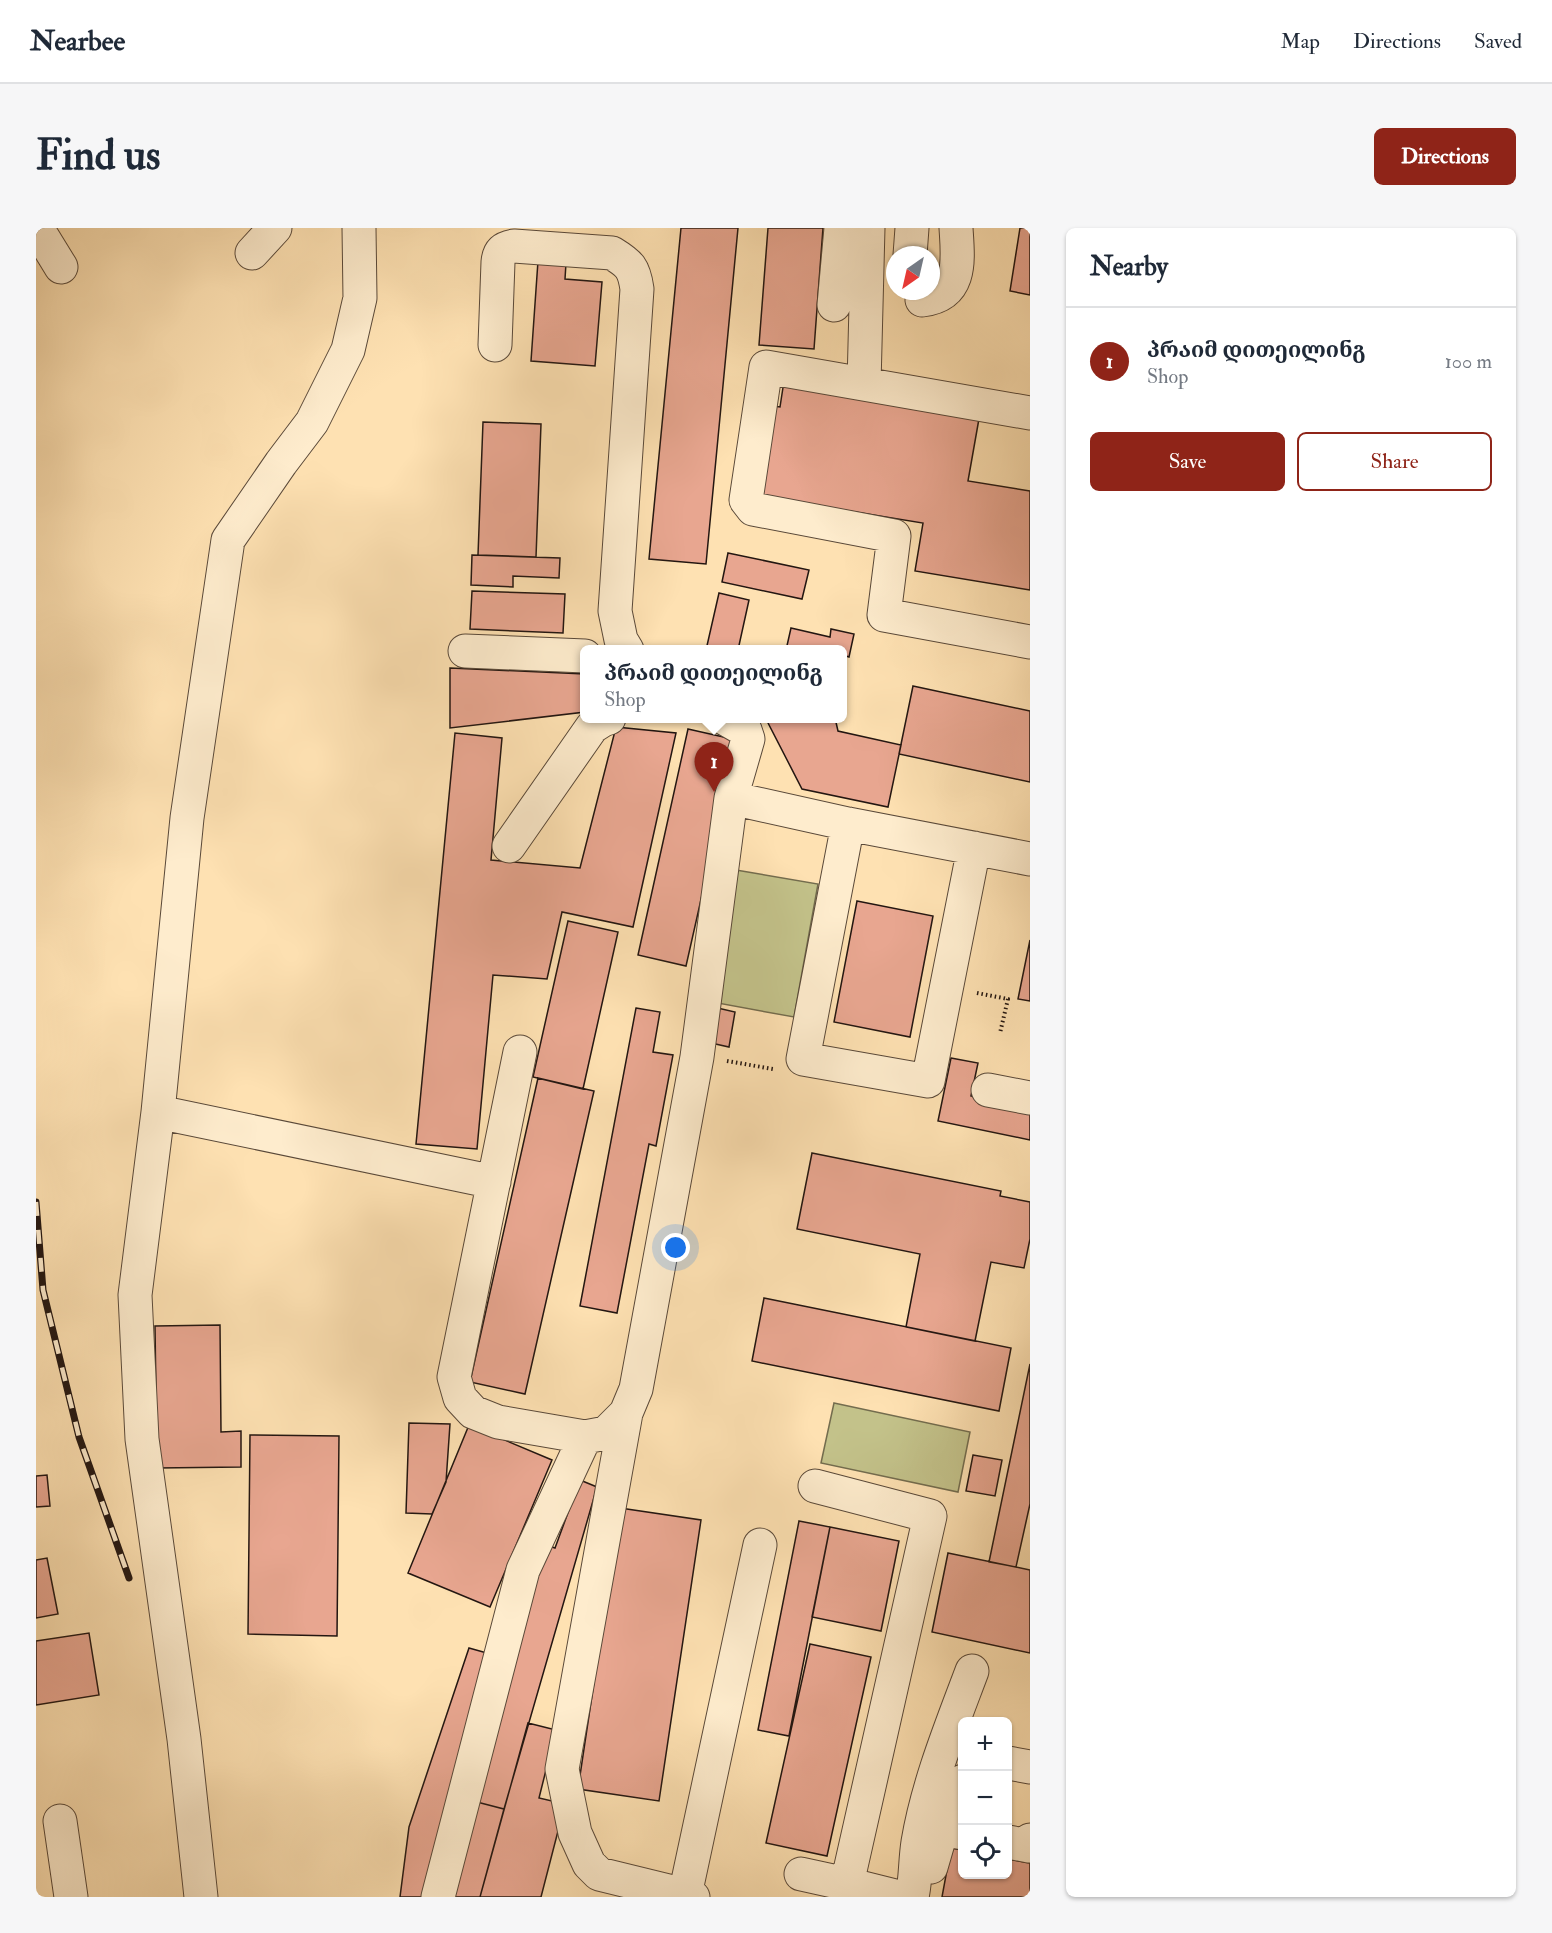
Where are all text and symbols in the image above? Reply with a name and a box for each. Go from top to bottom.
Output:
text: Nearbee [30,24,125,59]
text: Map [1280,28,1320,55]
text: Directions [1353,28,1441,55]
text: Saved [1474,28,1522,55]
button: Directions [1374,128,1516,185]
text: Find us [36,130,160,182]
north arrow [886,246,940,300]
text: Nearby [1090,251,1168,283]
text: პრაიმ დითეილინგ [1147,336,1366,364]
text: 1 [1106,349,1113,374]
text: 100 m [1445,349,1492,374]
text: Shop [1147,364,1188,389]
button: Save [1090,432,1285,491]
button: Share [1297,432,1492,491]
popup [580,645,847,723]
text: პრაიმ დითეილინგ [604,659,823,687]
text: Shop [604,687,646,712]
pin: 1 [694,742,734,792]
your location [661,1233,690,1262]
map controls [958,1717,1012,1879]
button: + [958,1717,1012,1771]
button: − [958,1771,1012,1825]
button: locate [958,1825,1012,1879]

